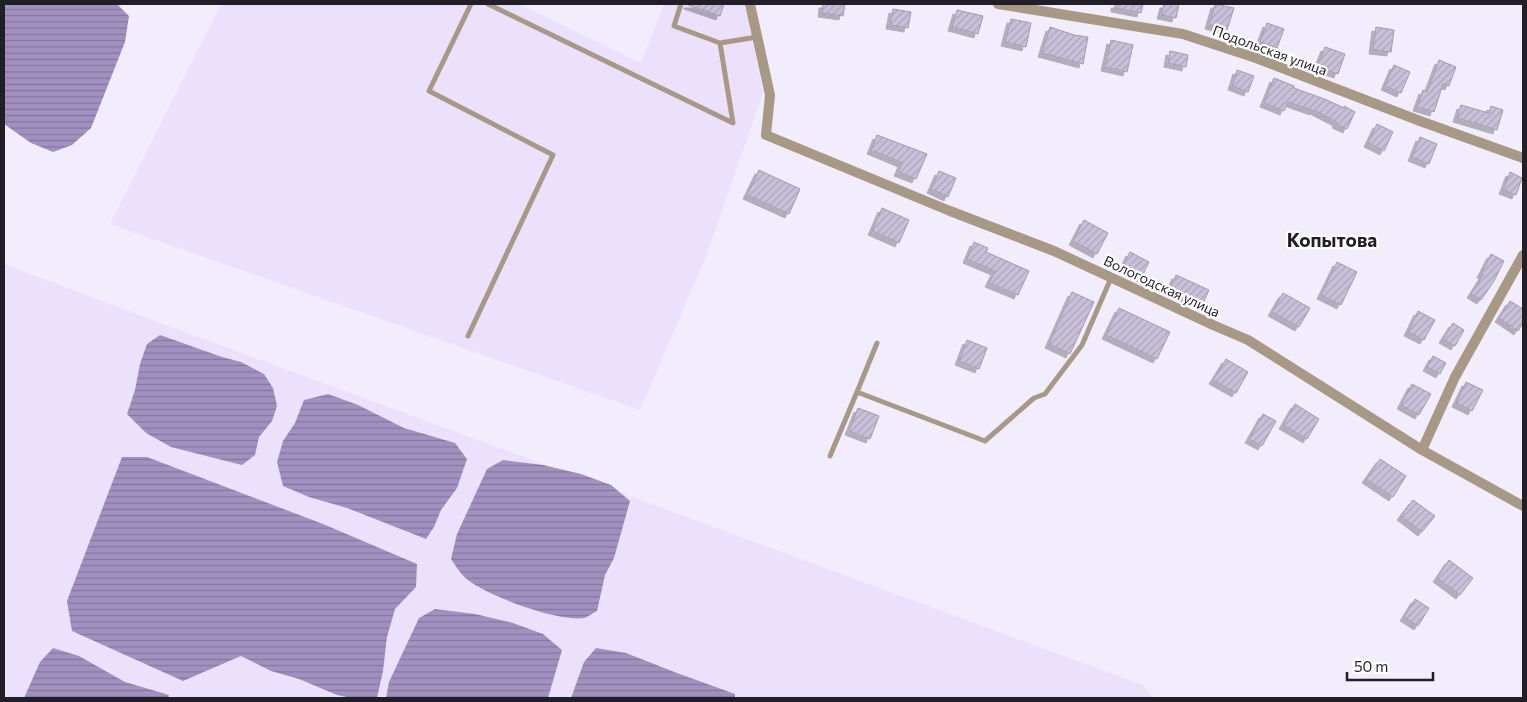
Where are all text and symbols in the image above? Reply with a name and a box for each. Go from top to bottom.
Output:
street label: Подольская улица [1210,21,1330,79]
district label: Копытова [1287,228,1377,251]
street label: Вологодская улица [1101,252,1223,320]
scale bar [1347,650,1433,682]
text: 50 m [1354,657,1388,675]

